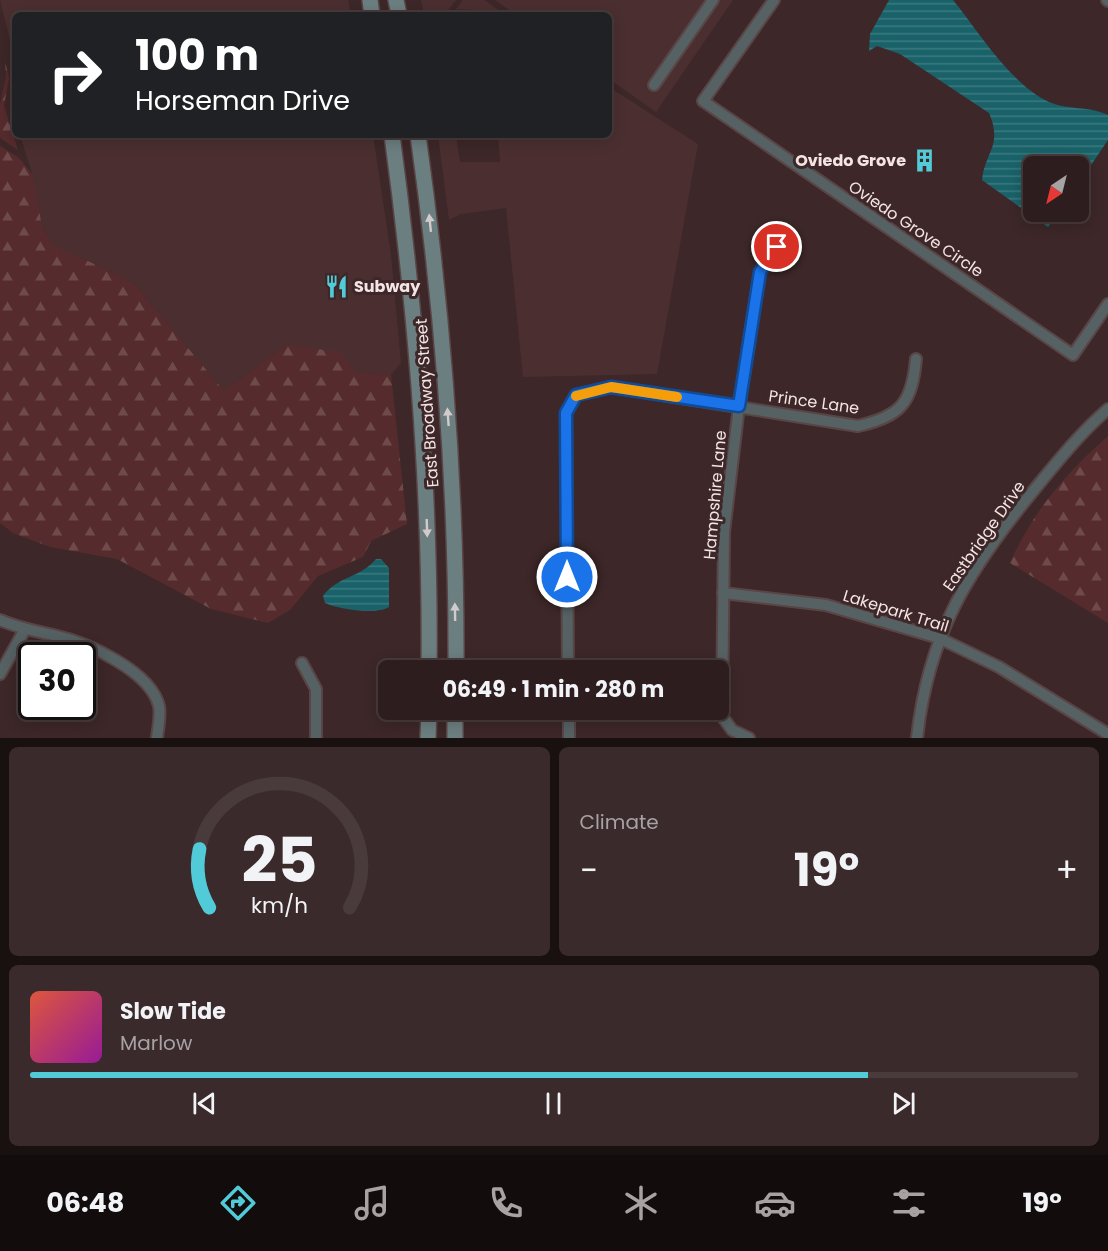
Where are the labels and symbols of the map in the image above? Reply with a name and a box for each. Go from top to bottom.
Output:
building icon: Oviedo Grove [911,147,937,173]
place label: Oviedo Grove [795,149,906,172]
north arrow [1023,156,1089,222]
street label: Oviedo Grove Circle [844,175,988,283]
one-way arrow [425,213,434,232]
pin [751,221,802,272]
restaurant icon: Subway [323,273,349,299]
place label: Subway [354,275,421,298]
street label: East Broadway Street [410,318,444,488]
street label: Prince Lane [767,384,861,420]
one-way arrow [443,408,452,427]
street label: Hampshire Lane [698,429,732,561]
street label: Eastbridge Drive [937,476,1031,596]
one-way arrow [422,518,431,537]
position arrow [535,545,599,609]
street label: Lakepark Trail [840,584,952,638]
one-way arrow [450,603,460,622]
speed limit sign: 30 [18,642,96,720]

